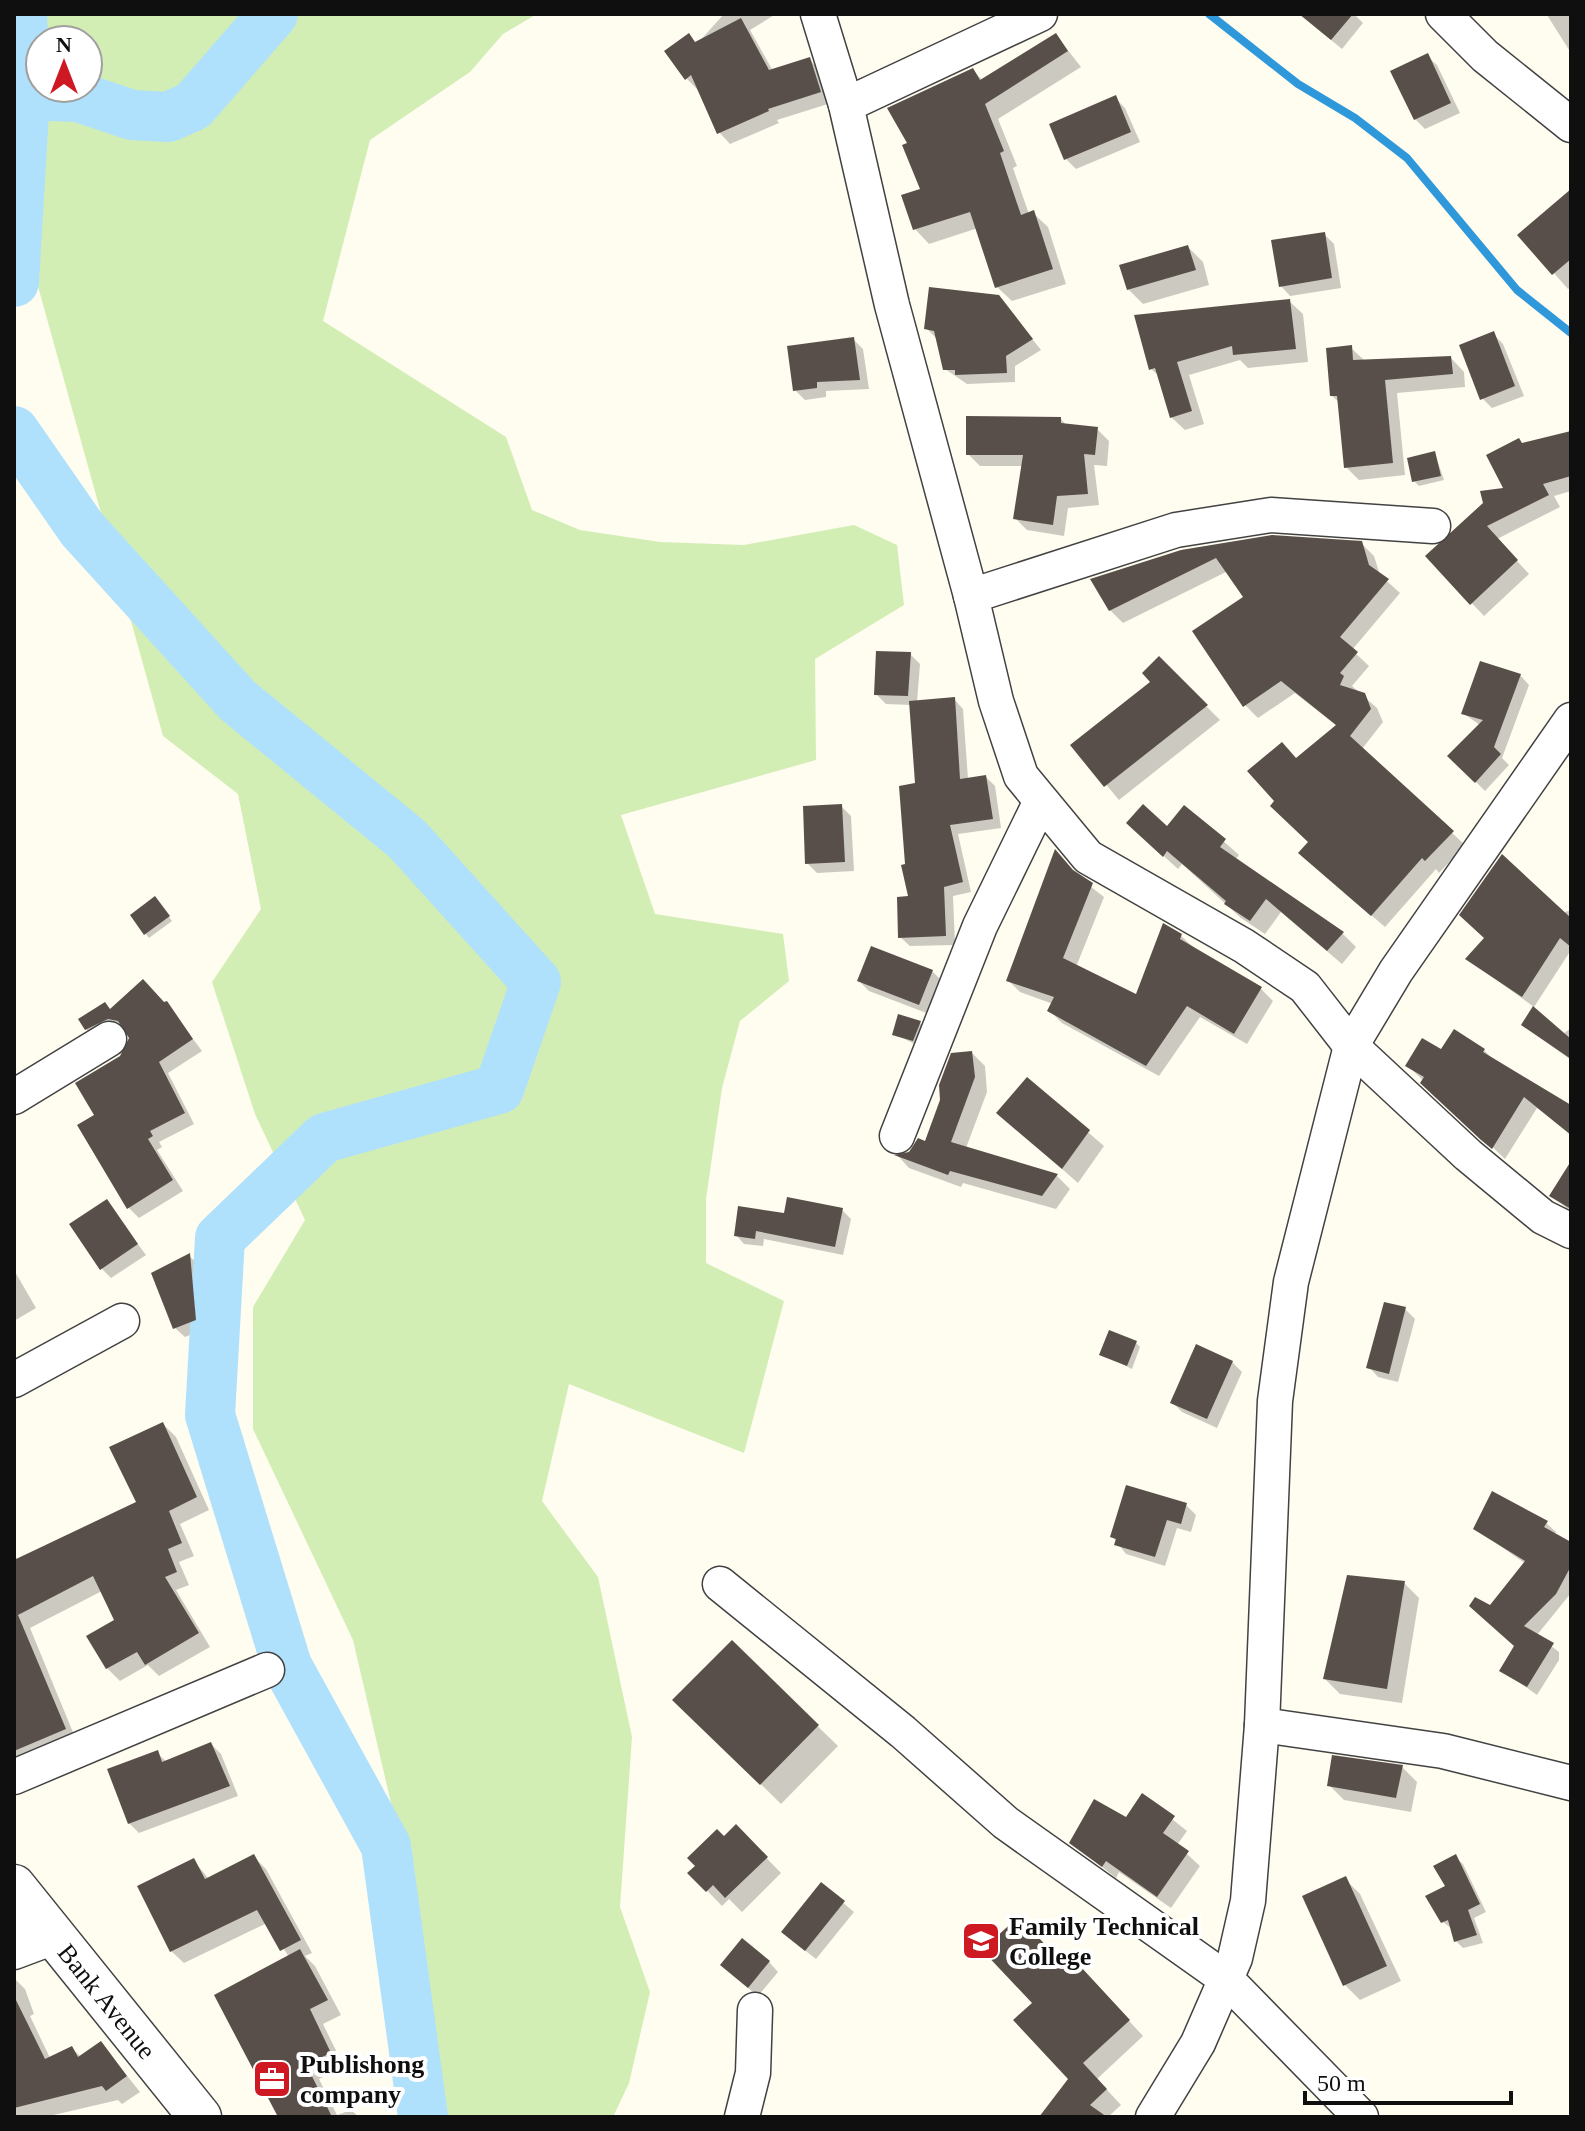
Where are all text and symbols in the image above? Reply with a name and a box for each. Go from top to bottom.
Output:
north arrow [24,24,104,104]
text: N [56,32,72,57]
place label: Family Technical College [1009,1912,1199,1971]
school or university icon: Family Technical College [960,1920,1002,1962]
street label: Bank Avenue [52,1938,161,2065]
place label: Publishong company [300,2050,424,2109]
scale bar [1305,2055,1511,2105]
office icon: Publishong company [251,2058,293,2100]
text: 50 m [1317,2070,1366,2096]

